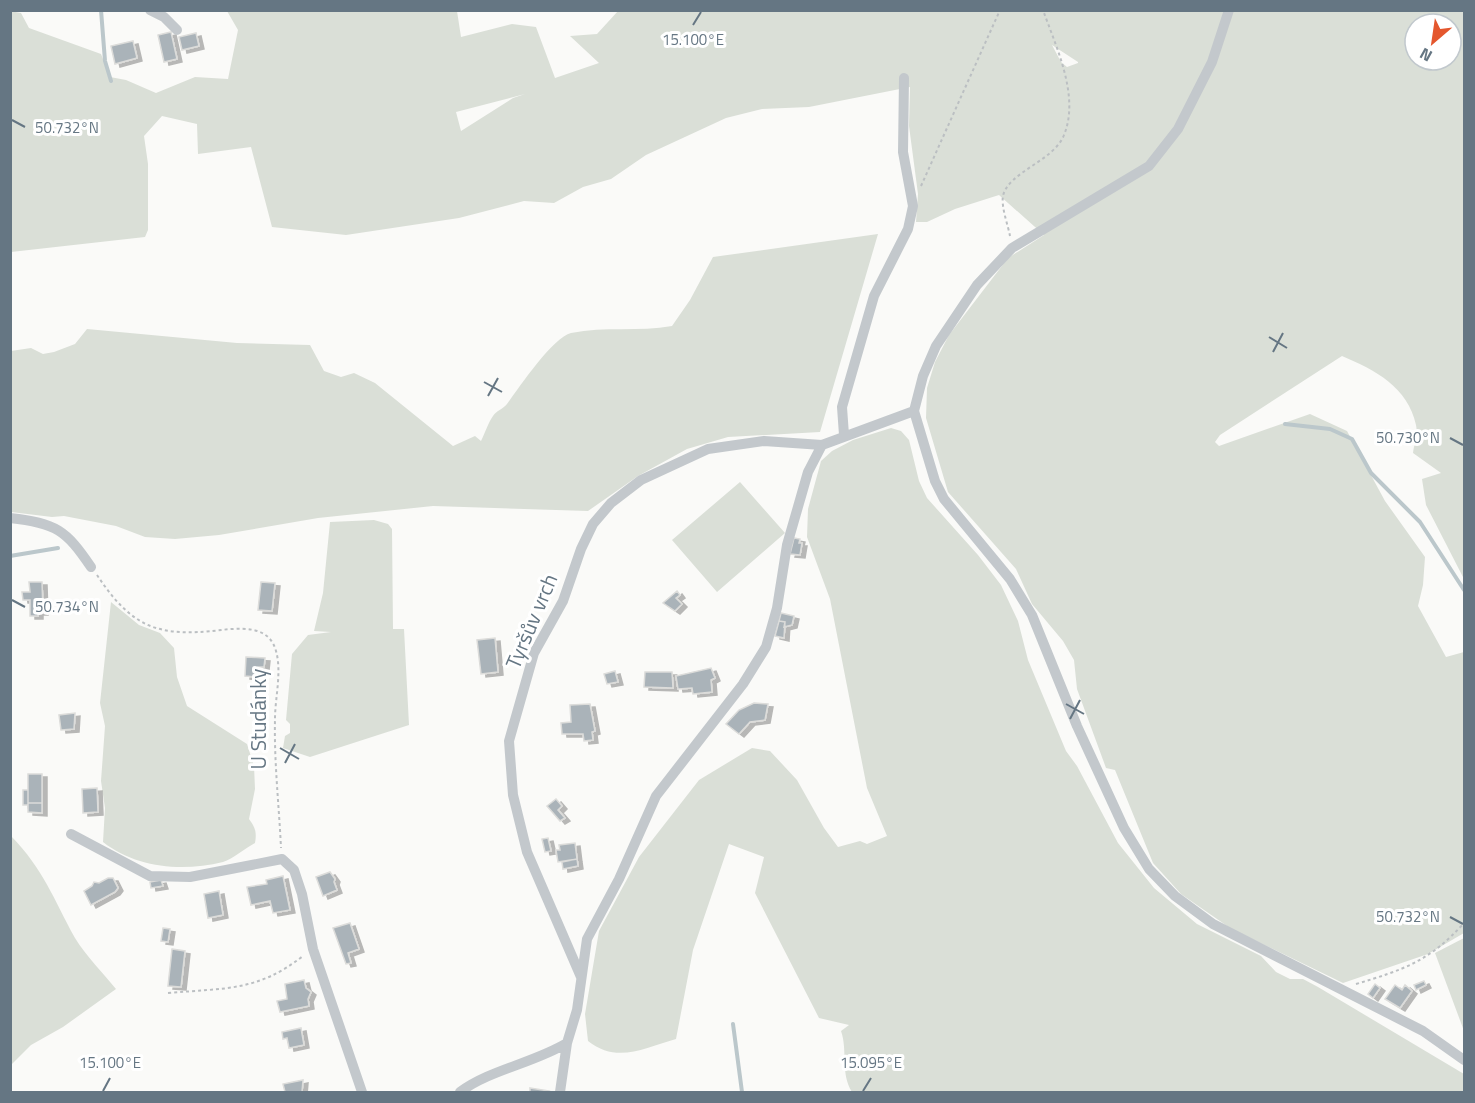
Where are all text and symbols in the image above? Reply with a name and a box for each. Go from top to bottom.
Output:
north arrow [1403,12,1463,72]
text: 15.100°E [662,28,724,51]
text: N [1415,42,1436,68]
text: 50.732°N [35,116,99,139]
text: 50.730°N [1376,426,1440,449]
street label: Tyršův vrch [497,569,565,673]
text: 50.734°N [35,595,99,618]
street label: U Studánky [242,669,274,769]
text: 50.732°N [1376,905,1440,928]
text: 15.100°E [79,1051,141,1074]
text: 15.095°E [840,1051,902,1074]

